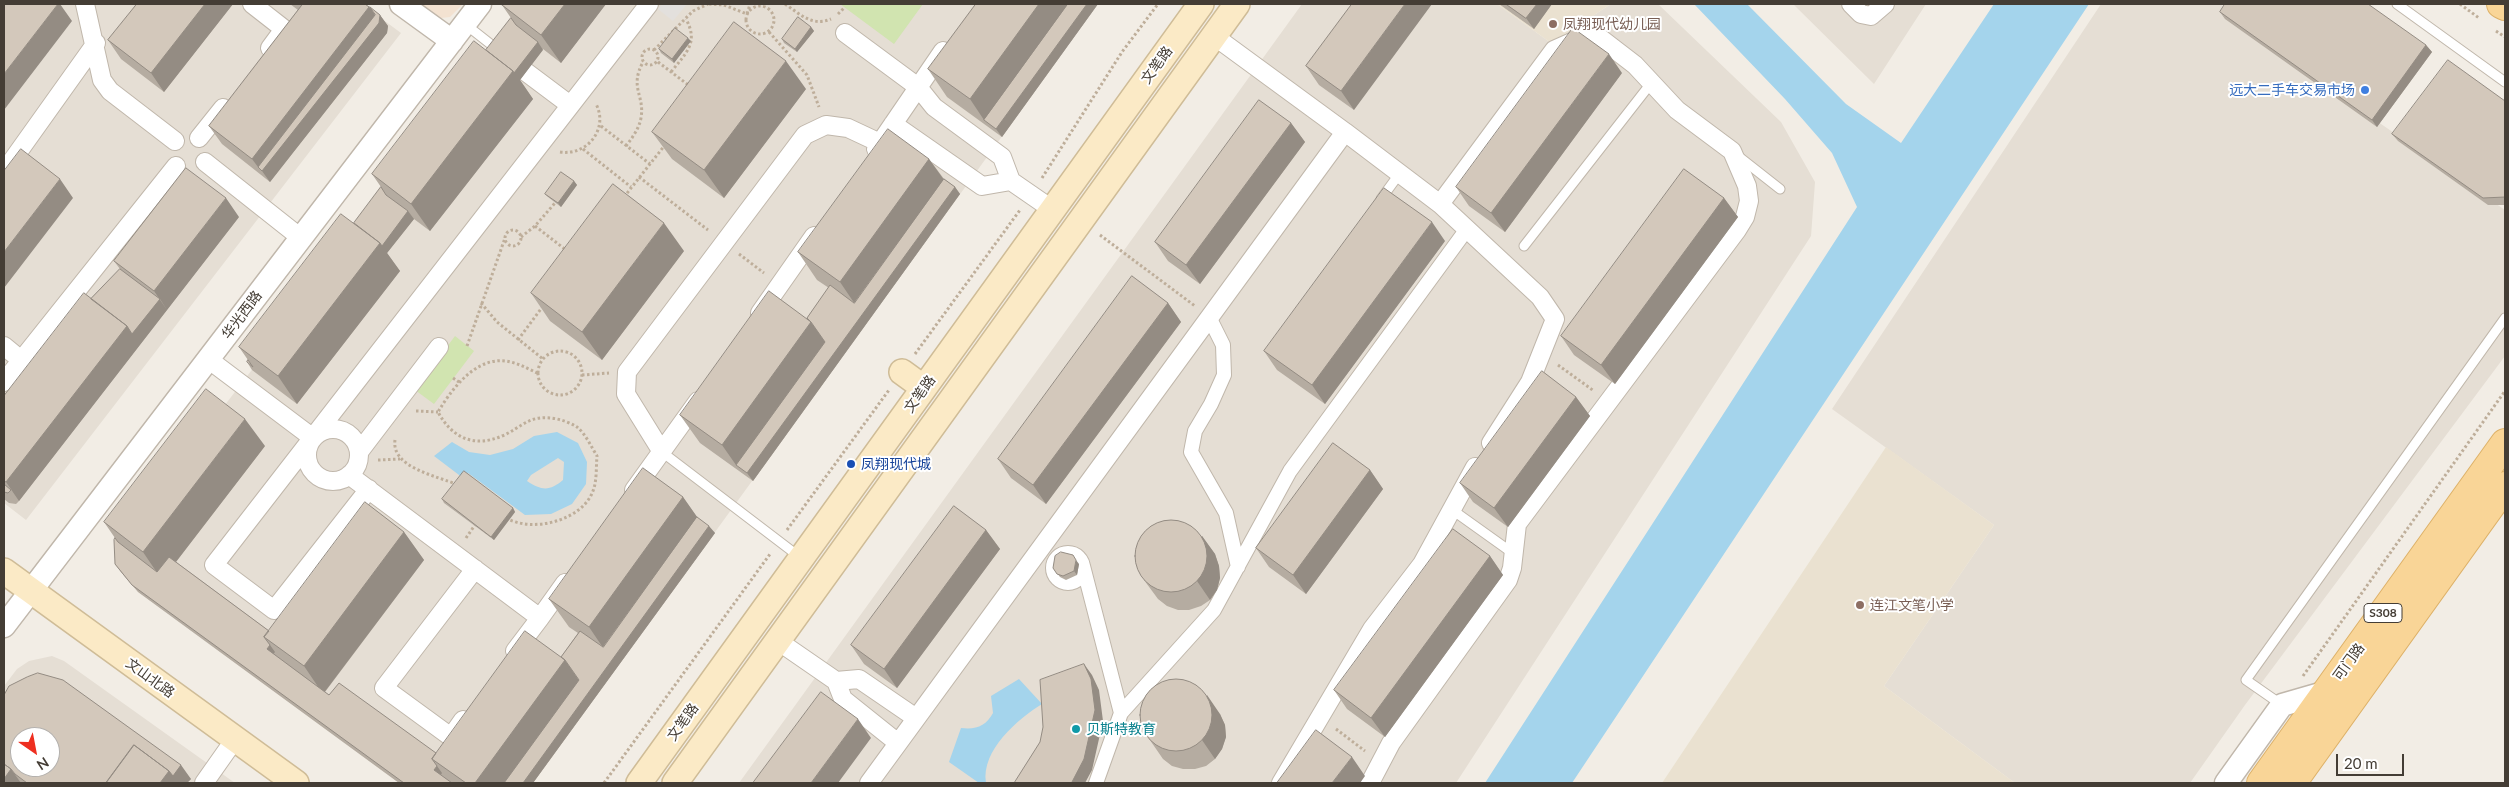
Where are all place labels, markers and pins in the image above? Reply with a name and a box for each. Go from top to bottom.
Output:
place label: 凤翔现代幼儿园 [1563,16,1661,32]
marker: 凤翔现代幼儿园 [1547,18,1559,30]
place label: 远大二手车交易市场 [2229,82,2355,98]
marker: 远大二手车交易市场 [2359,84,2371,96]
place label: 凤翔现代城 [861,456,931,472]
marker: 凤翔现代城 [845,458,857,470]
place label: 连江文笔小学 [1870,597,1954,613]
marker: 连江文笔小学 [1854,599,1866,611]
place label: 贝斯特教育 [1086,721,1156,737]
marker: 贝斯特教育 [1070,723,1082,735]

